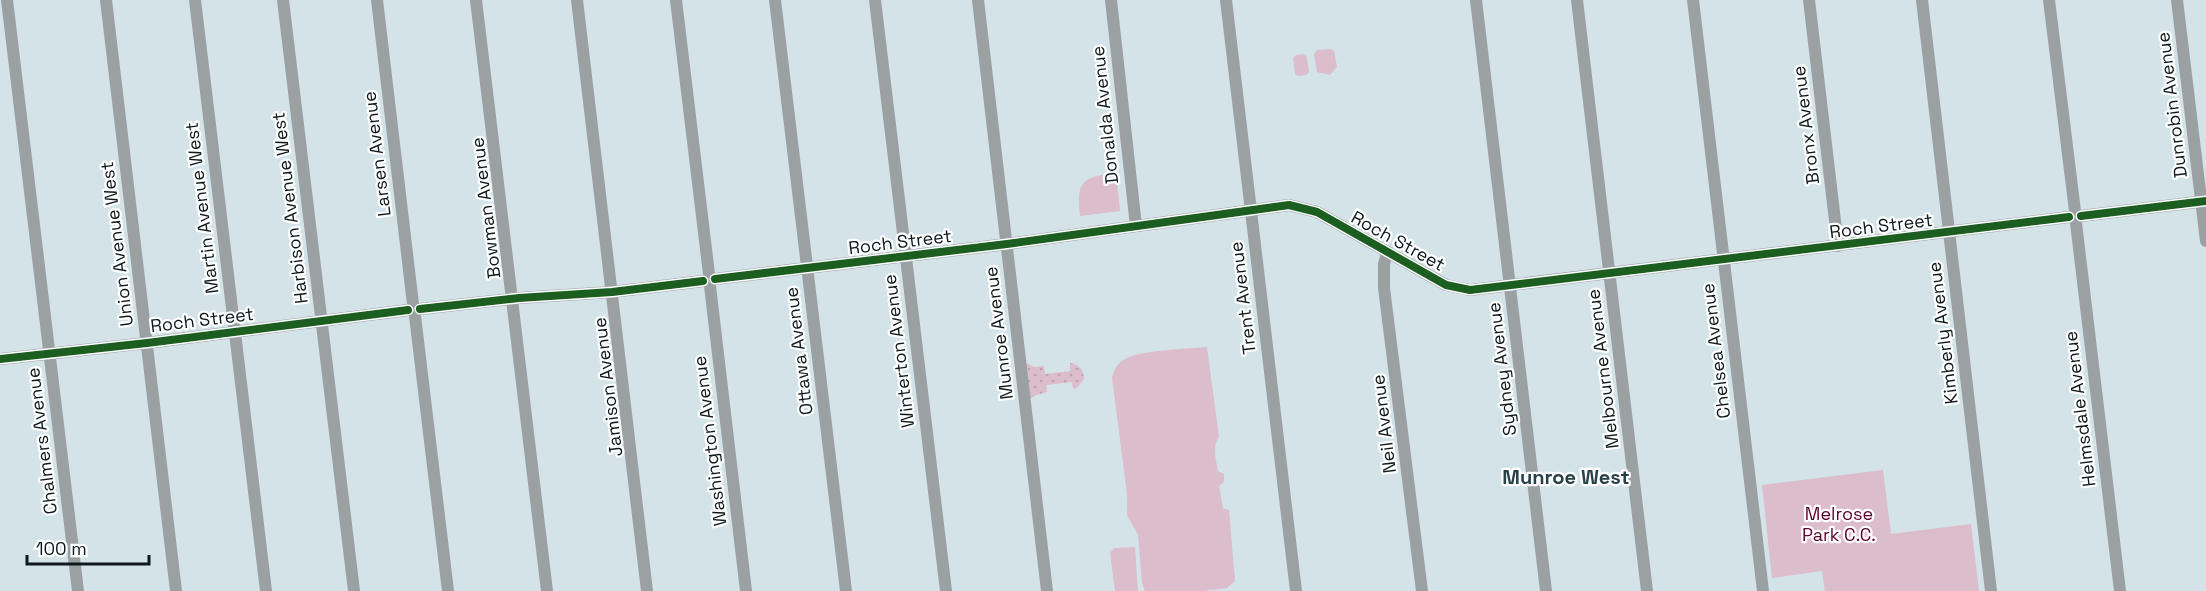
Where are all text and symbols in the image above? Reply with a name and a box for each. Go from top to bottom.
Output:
street label: Dunrobin Avenue [2151,31,2192,179]
street label: Donalda Avenue [1086,45,1123,185]
street label: Bronx Avenue [1787,65,1824,186]
street label: Larsen Avenue [357,90,396,218]
street label: Harbison Avenue West [266,111,313,305]
street label: Martin Avenue West [180,121,223,295]
street label: Bowman Avenue [465,136,506,280]
street label: Union Avenue West [95,160,138,328]
street label: Roch Street [1347,205,1449,276]
street label: Roch Street [1828,208,1934,243]
street label: Roch Street [847,224,953,259]
street label: Trent Avenue [1224,240,1261,356]
street label: Kimberly Avenue [1922,261,1963,406]
street label: Munroe Avenue [979,265,1018,401]
street label: Winterton Avenue [878,273,919,429]
street label: Chelsea Avenue [1696,282,1735,420]
street label: Ottawa Avenue [779,286,818,416]
street label: Melbourne Avenue [1581,288,1624,450]
street label: Sydney Avenue [1482,301,1521,437]
street label: Roch Street [149,302,255,337]
street label: Jamison Avenue [588,316,627,458]
street label: Helmsdale Avenue [2059,330,2100,488]
street label: Washington Avenue [688,355,731,528]
street label: Chalmers Avenue [21,366,62,516]
street label: Neil Avenue [1366,373,1401,475]
district label: Munroe West [1502,464,1630,490]
park label: Melrose Park C.C. [1802,502,1876,546]
scale bar [27,528,148,566]
text: 100 m [36,537,87,560]

